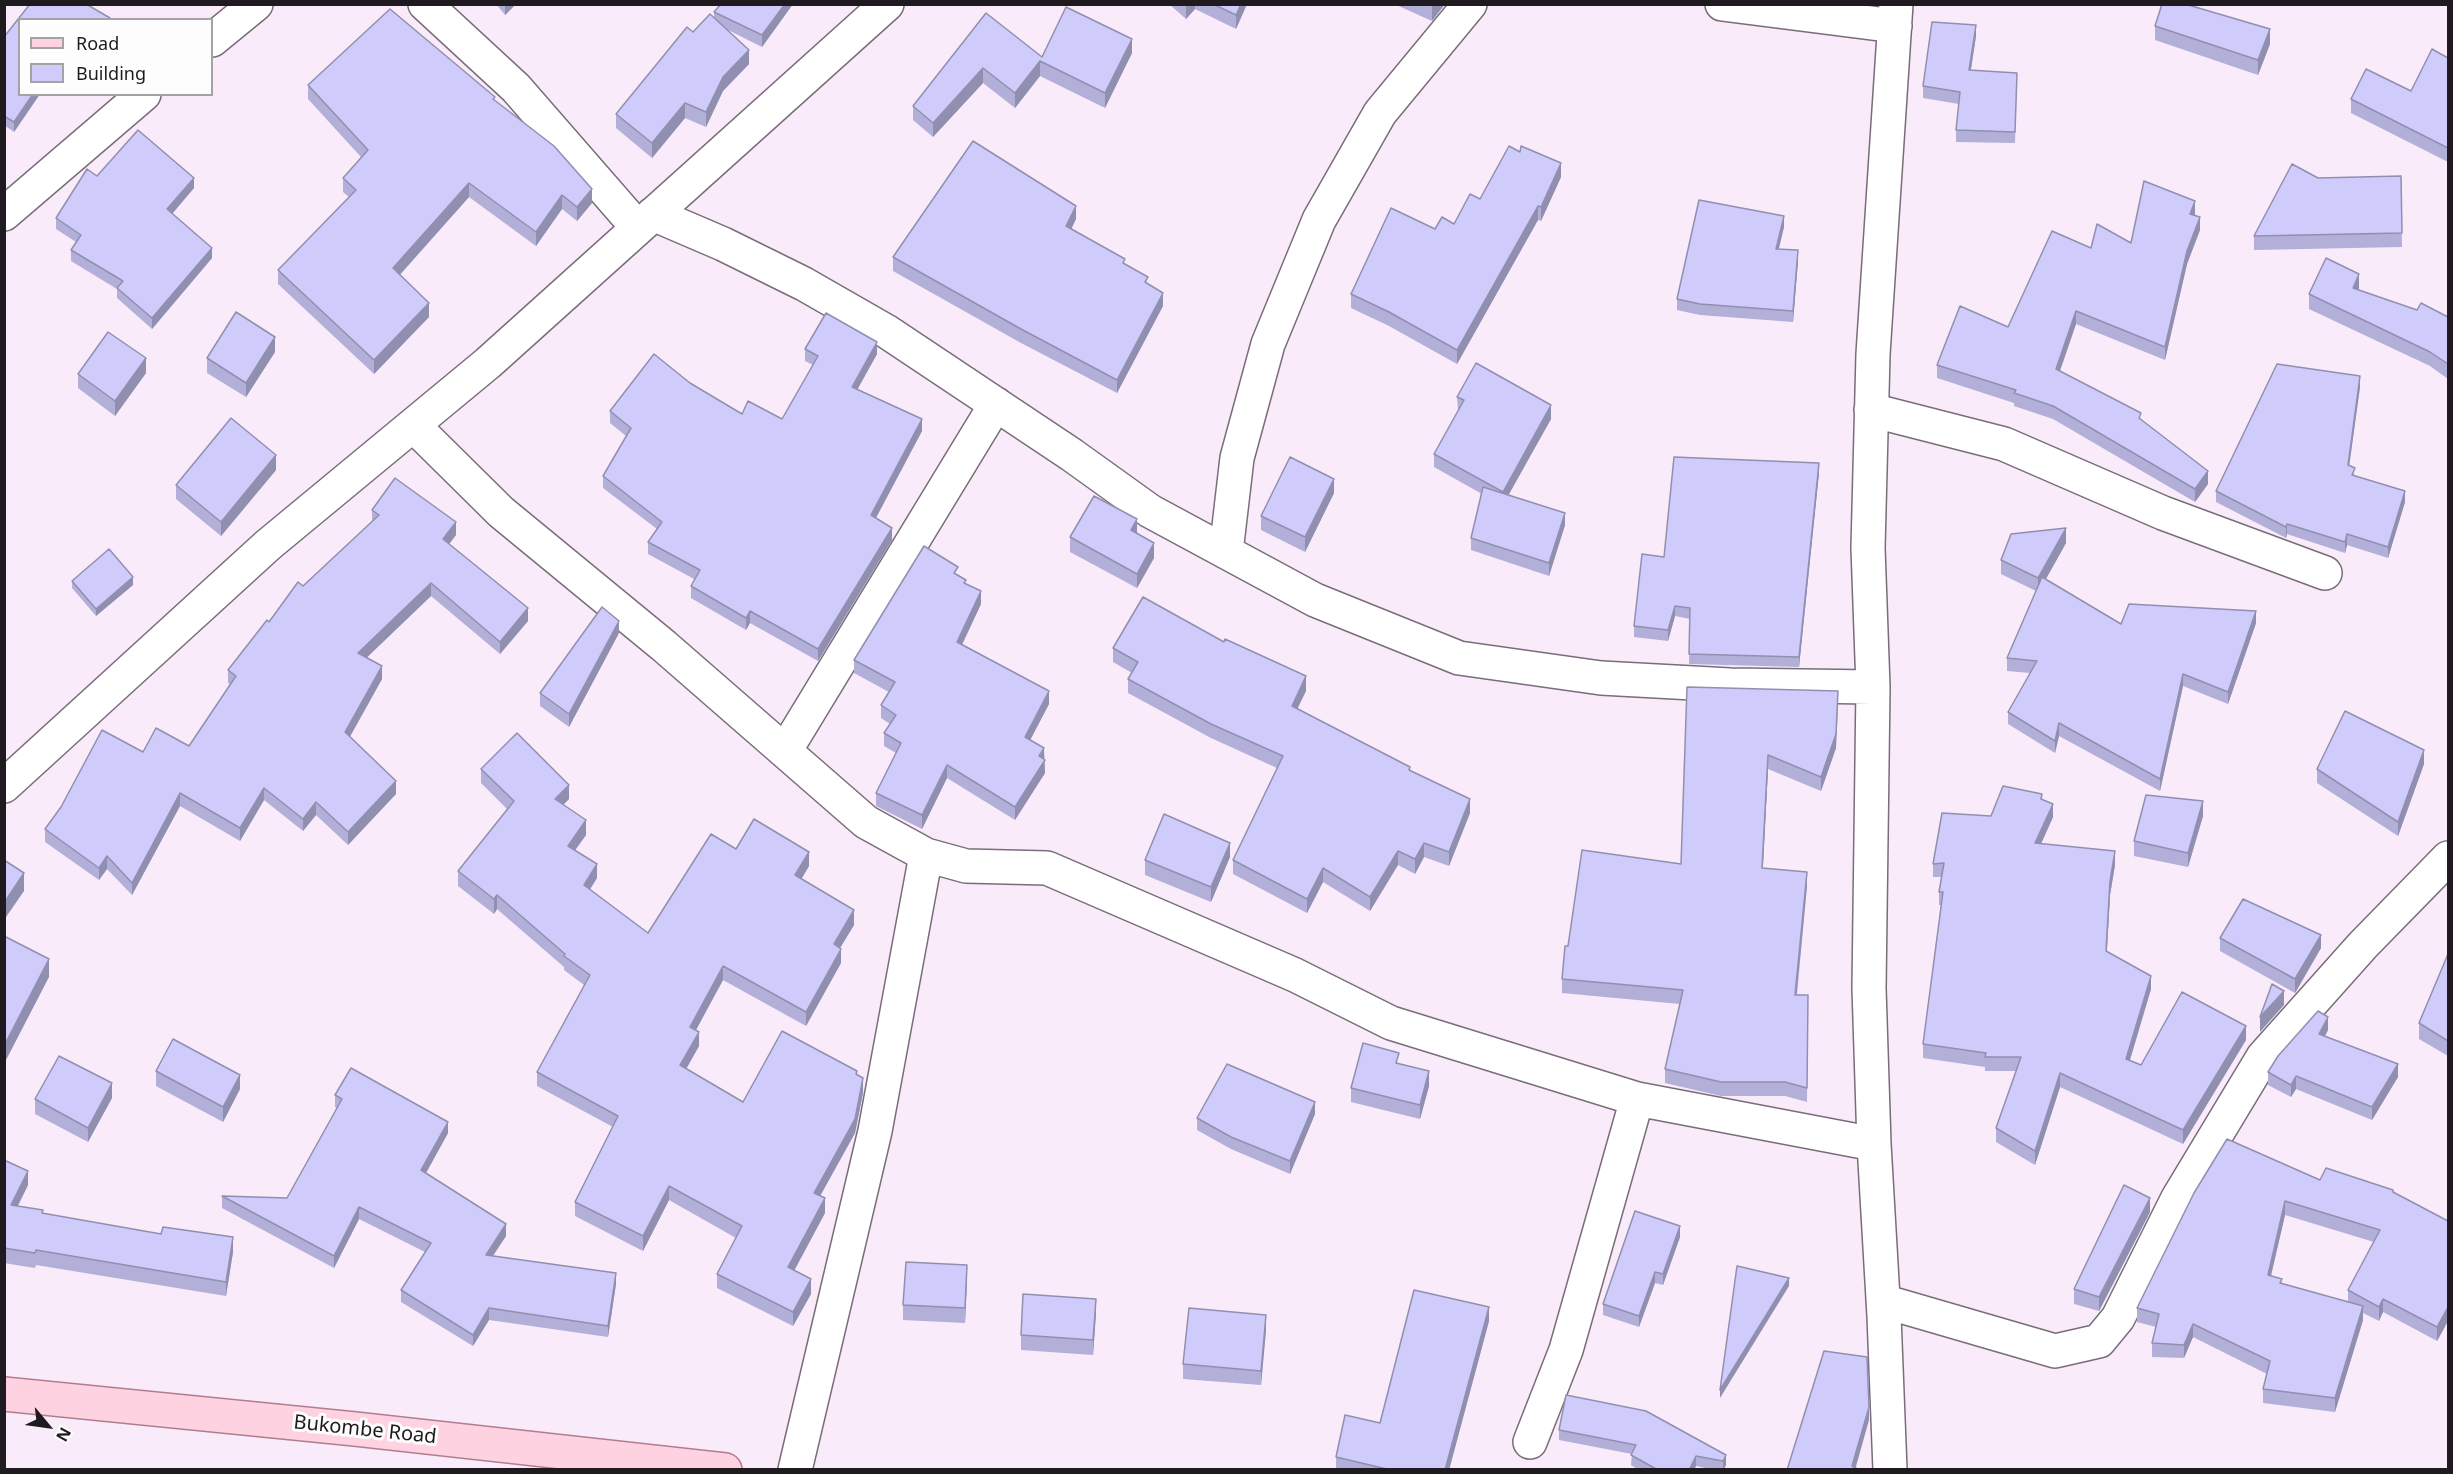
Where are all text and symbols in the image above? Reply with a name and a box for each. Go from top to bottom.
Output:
legend [18,18,213,96]
text: Road [76,31,119,55]
text: Building [76,61,146,85]
north arrow [18,1396,78,1456]
street label: Bukombe Road [292,1411,438,1449]
text: N [51,1424,77,1446]

